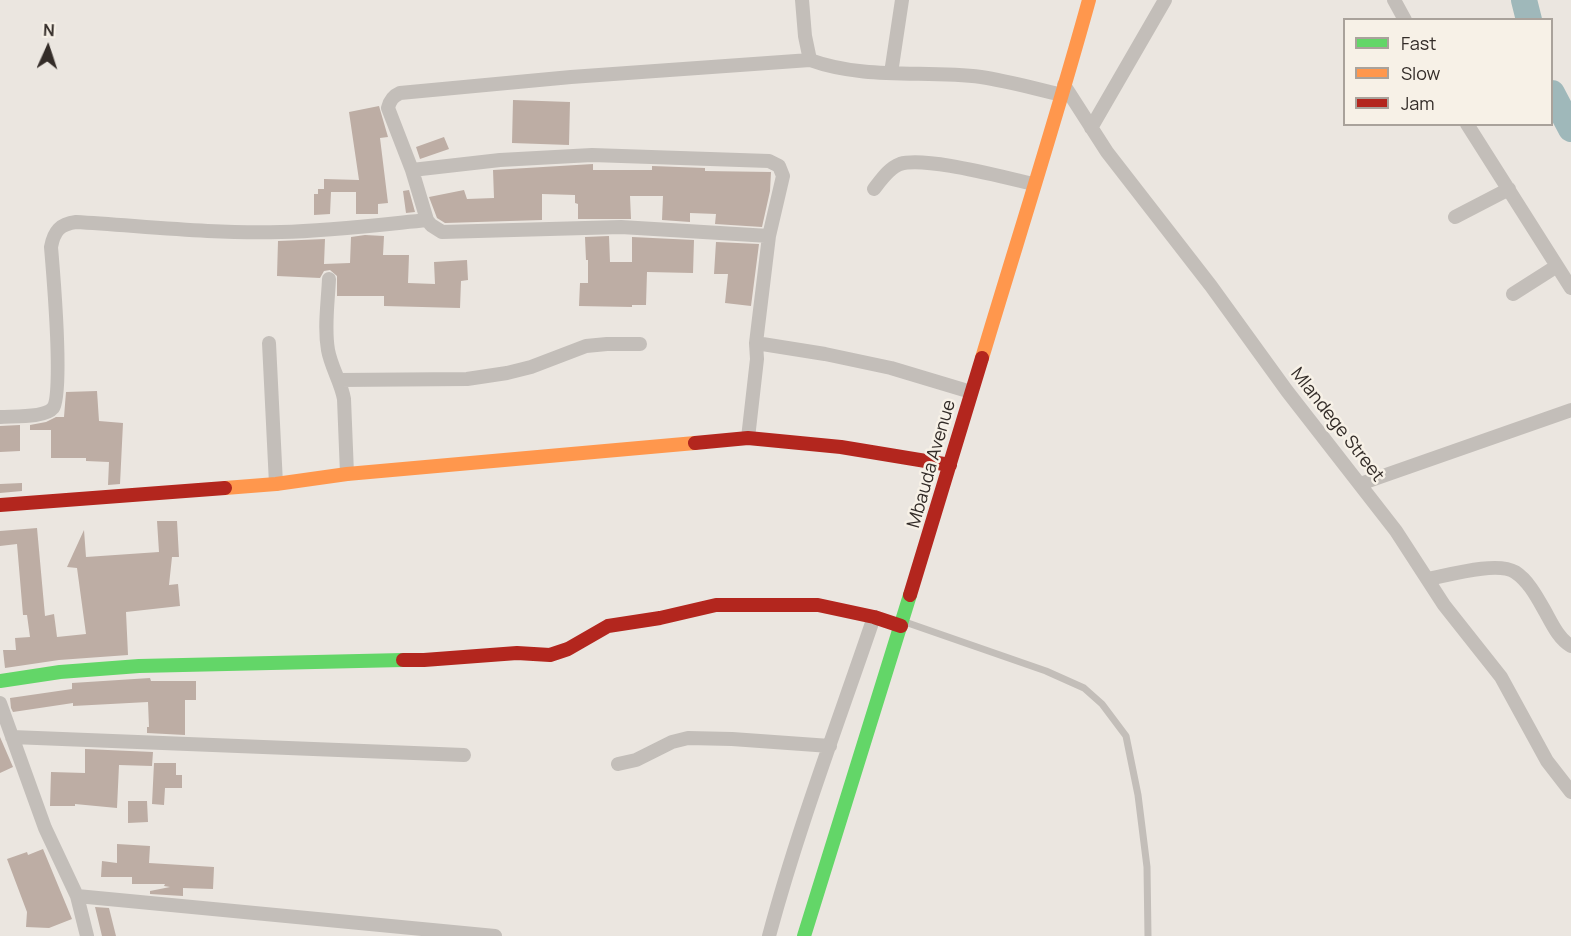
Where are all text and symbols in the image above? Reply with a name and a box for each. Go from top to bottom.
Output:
north arrow [18,18,78,78]
legend [1343,18,1553,126]
text: N [43,19,55,41]
text: Fast [1401,31,1436,55]
text: Slow [1401,61,1440,85]
text: Jam [1401,91,1435,115]
street label: Mlandege Street [1286,364,1388,486]
street label: Mbauda Avenue [903,397,961,531]

